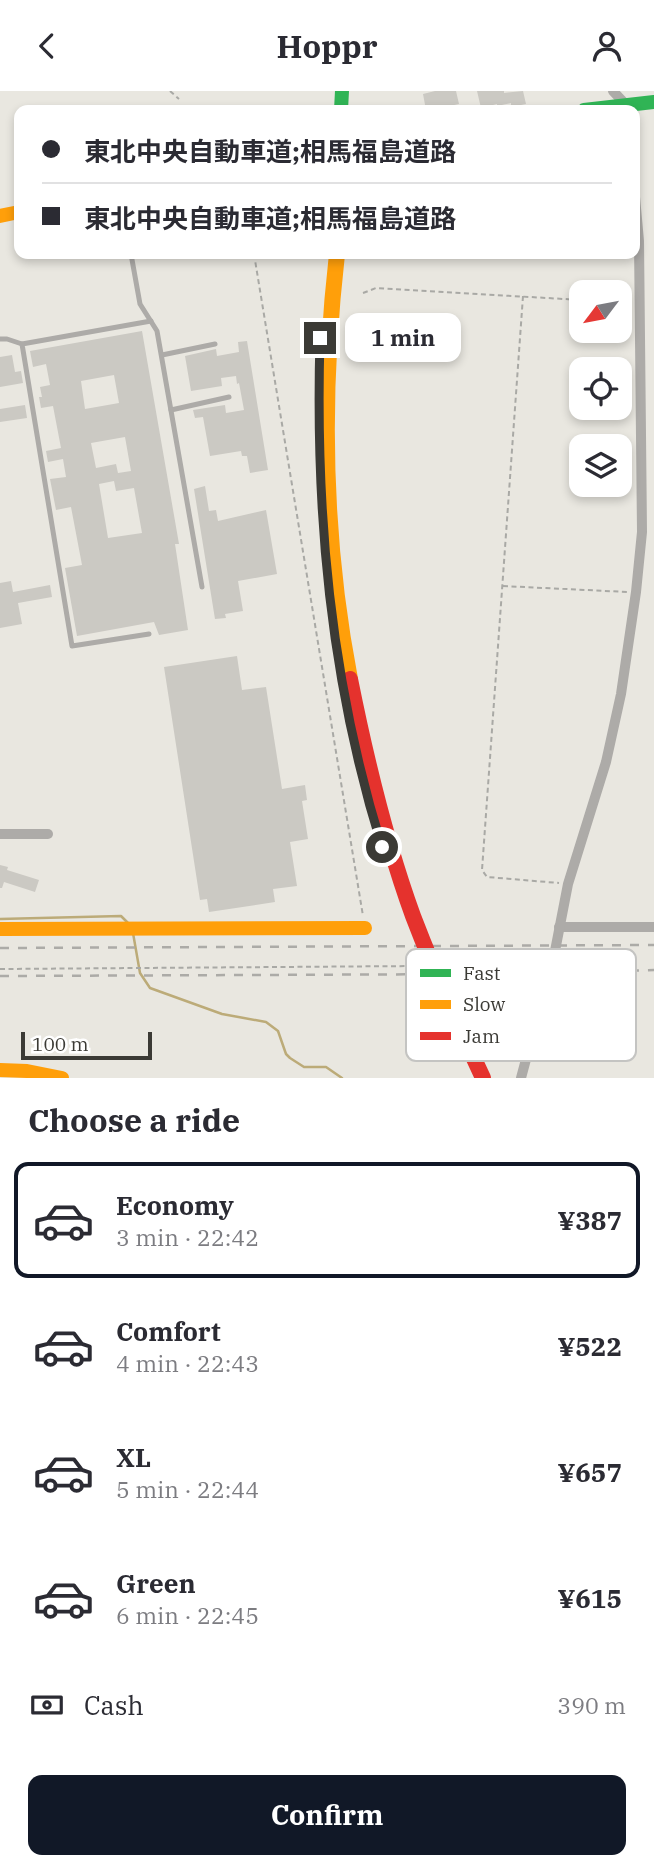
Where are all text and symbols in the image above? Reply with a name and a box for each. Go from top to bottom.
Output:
text: Hoppr [277,25,377,67]
icon: back [28,27,66,65]
icon: person [588,27,626,65]
text: 東北中央自動車道;相馬福島道路 [84,134,456,168]
text: 東北中央自動車道;相馬福島道路 [84,201,456,235]
north arrow [569,280,632,343]
map controls [569,280,632,497]
callout: 1 min [344,313,460,363]
route end [304,322,336,354]
text: 1 min [371,322,435,352]
button: locate [569,357,632,420]
button: layers [569,434,632,497]
route start [366,831,398,863]
legend [406,949,636,1061]
text: Fast [463,961,501,985]
text: Slow [463,992,505,1016]
text: Jam [463,1024,500,1048]
scale bar [21,1029,152,1061]
text: 100 m [32,1032,89,1056]
text: Choose a ride [28,1099,240,1141]
text: Economy [116,1188,234,1222]
icon: car [32,1189,95,1252]
text: ¥387 [557,1203,622,1237]
text: 3 min · 22:42 [116,1222,259,1252]
text: Comfort [116,1314,221,1348]
icon: car [32,1315,95,1378]
text: ¥522 [557,1329,622,1363]
text: 4 min · 22:43 [116,1348,259,1378]
text: XL [116,1440,151,1474]
icon: car [32,1441,95,1504]
text: ¥657 [557,1455,622,1489]
text: 5 min · 22:44 [116,1474,259,1504]
text: Green [116,1566,196,1600]
icon: car [32,1567,95,1630]
text: ¥615 [557,1581,622,1615]
text: 6 min · 22:45 [116,1600,259,1630]
icon: cash [28,1686,66,1724]
text: Cash [84,1688,144,1722]
text: 390 m [557,1690,626,1720]
button: Confirm [28,1775,626,1855]

